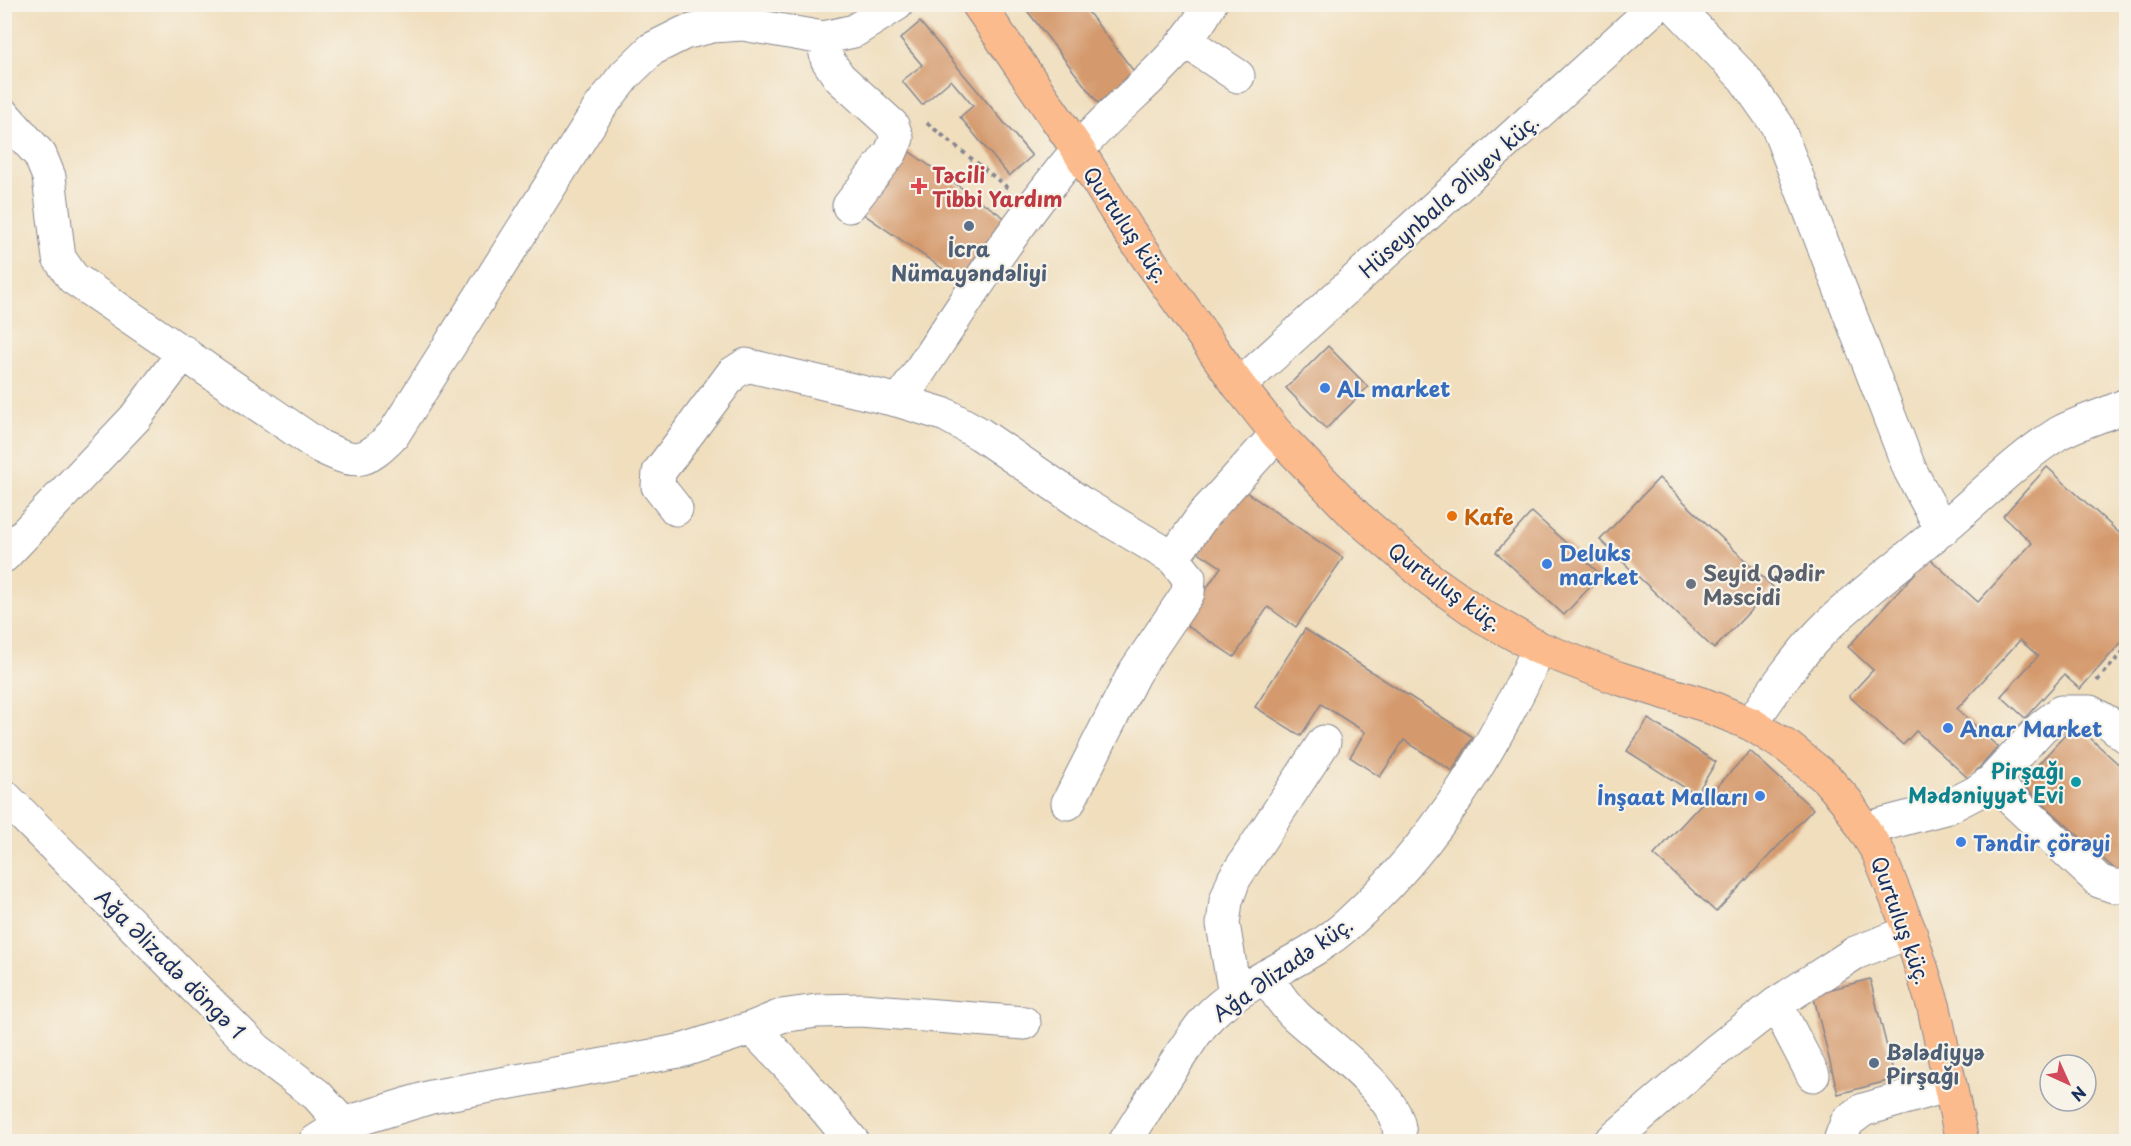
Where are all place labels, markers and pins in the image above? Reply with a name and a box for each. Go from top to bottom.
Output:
place label: Təcili Tibbi Yardım [932,158,1063,214]
marker: Təcili Tibbi Yardım [910,177,928,195]
marker: İcra Nümayəndəliyi [962,219,976,233]
place label: İcra Nümayəndəliyi [891,232,1047,288]
place label: AL market [1337,372,1450,404]
marker: AL market [1318,381,1332,395]
place label: Kafe [1464,500,1514,532]
marker: Kafe [1445,509,1459,523]
place label: Deluks market [1559,536,1639,592]
place label: Seyid Qədir Məscidi [1703,556,1825,612]
marker: Deluks market [1540,557,1554,571]
marker: Seyid Qədir Məscidi [1684,577,1698,591]
place label: Anar Market [1960,712,2102,744]
marker: Anar Market [1941,721,1955,735]
place label: Pirşağı Mədəniyyət Evi [1908,754,2064,810]
marker: Pirşağı Mədəniyyət Evi [2069,775,2083,789]
place label: İnşaat Malları [1597,780,1748,812]
marker: İnşaat Malları [1753,789,1767,803]
place label: Təndir çörəyi [1973,826,2110,858]
marker: Təndir çörəyi [1954,835,1968,849]
place label: Bələdiyyə Pirşağı [1886,1035,1985,1091]
marker: Bələdiyyə Pirşağı [1867,1056,1881,1070]

